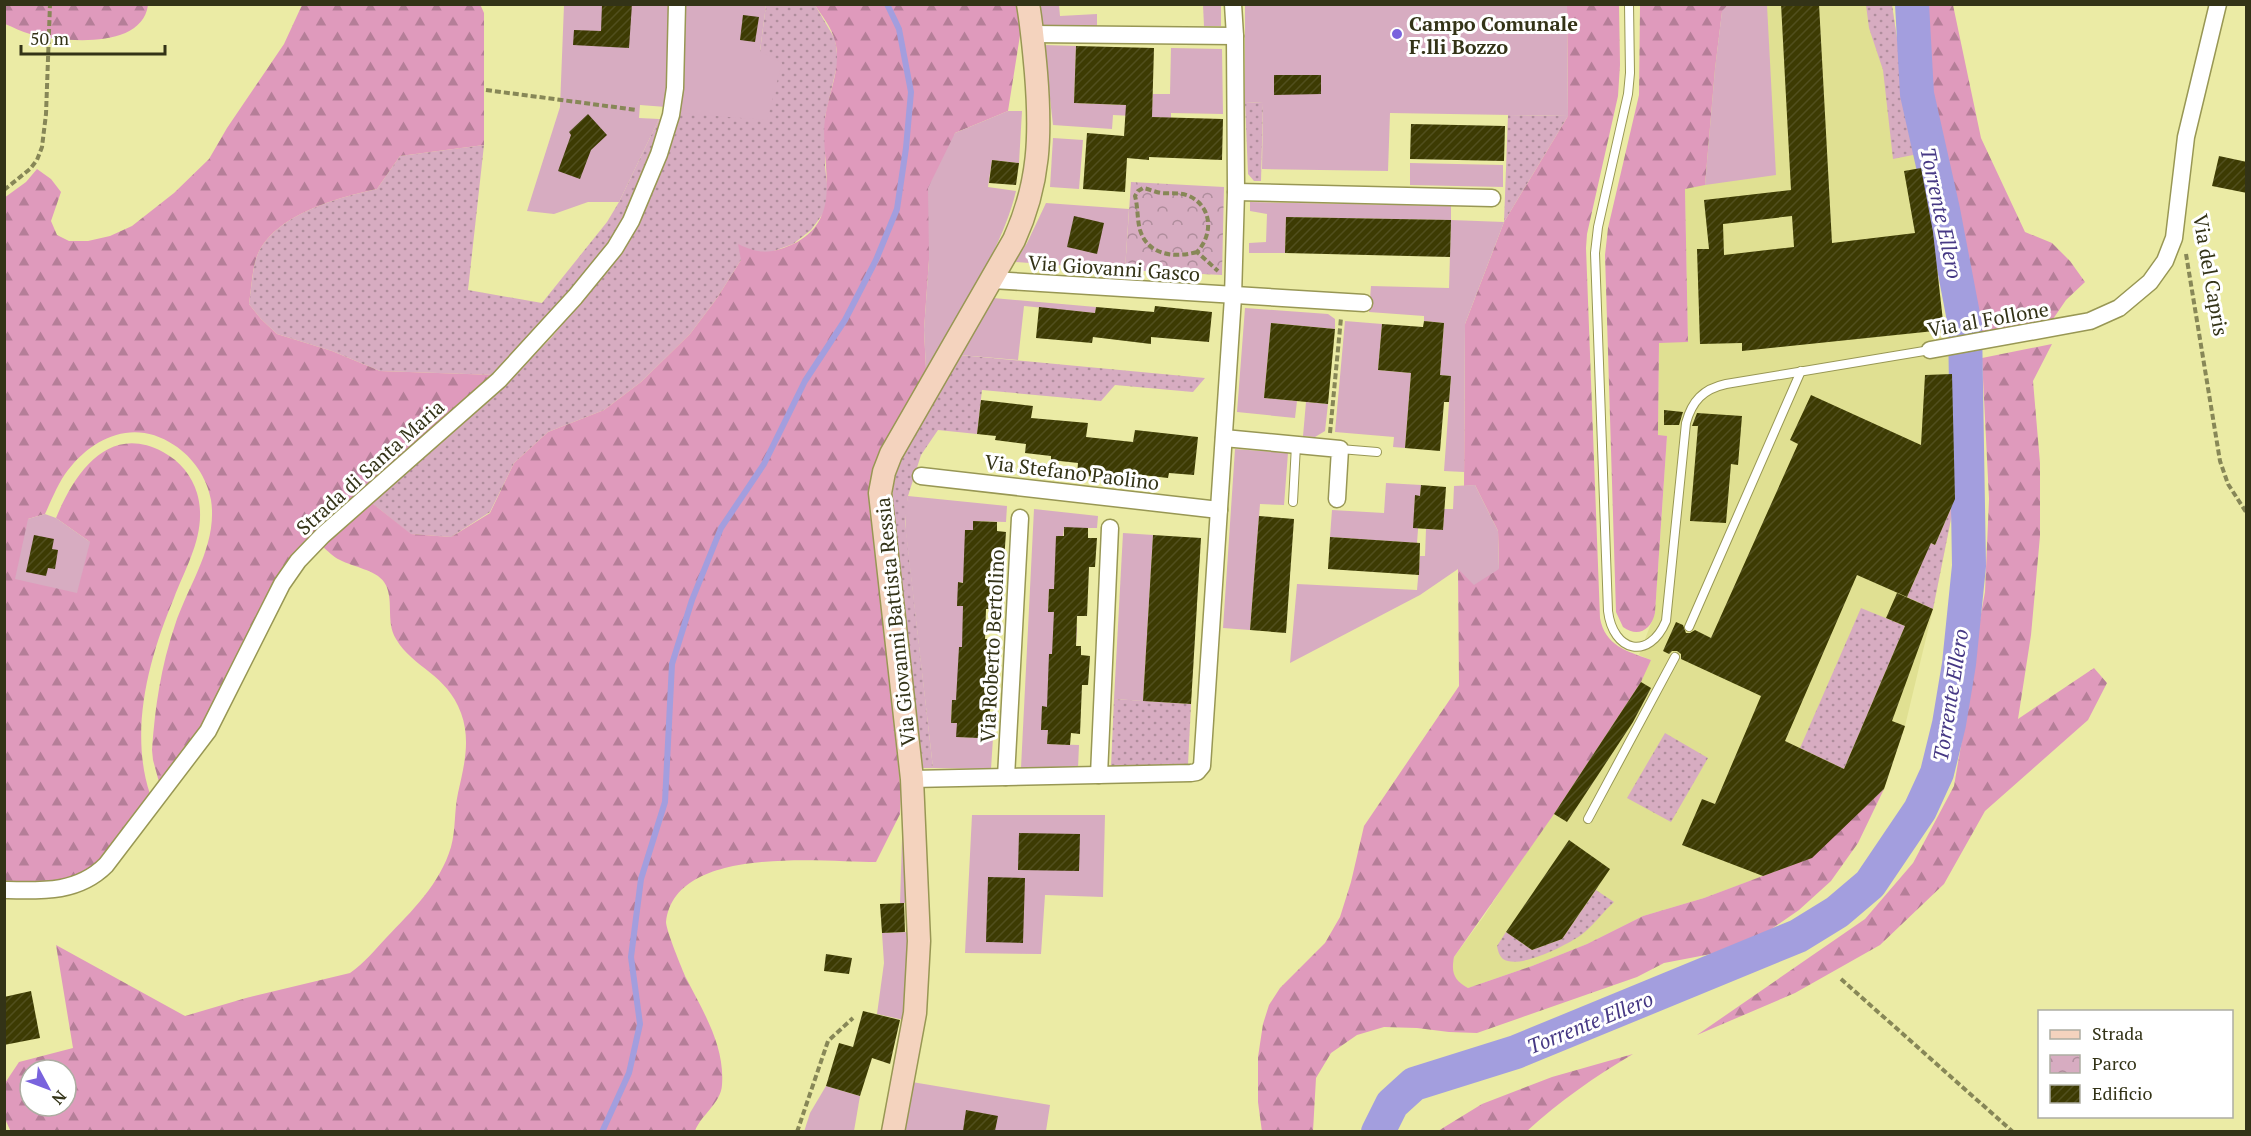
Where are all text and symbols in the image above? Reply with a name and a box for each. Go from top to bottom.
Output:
place label: Campo Comunale F.lli Bozzo [1409,10,1578,60]
scale bar [21,18,165,56]
text: 50 m [30,26,70,50]
marker: Campo Comunale F.lli Bozzo [1390,27,1404,41]
water label: Torrente Ellero [1914,145,1970,281]
street label: Via del Capris [2187,212,2235,338]
street label: Via Giovanni Gasco [1027,249,1201,287]
street label: Via al Follone [1925,295,2051,343]
street label: Strada di Santa Maria [290,393,450,541]
street label: Via Stefano Paolino [983,448,1161,496]
street label: Via Giovanni Battista Ressia [868,496,922,748]
street label: Via Roberto Bertolino [973,549,1011,743]
water label: Torrente Ellero [1926,627,1974,763]
water label: Torrente Ellero [1523,984,1657,1060]
legend [2038,1010,2233,1118]
text: Strada [2092,1021,2143,1045]
text: Parco [2092,1051,2137,1075]
north arrow [18,1058,78,1118]
text: Edificio [2092,1081,2152,1105]
text: N [47,1086,72,1110]

